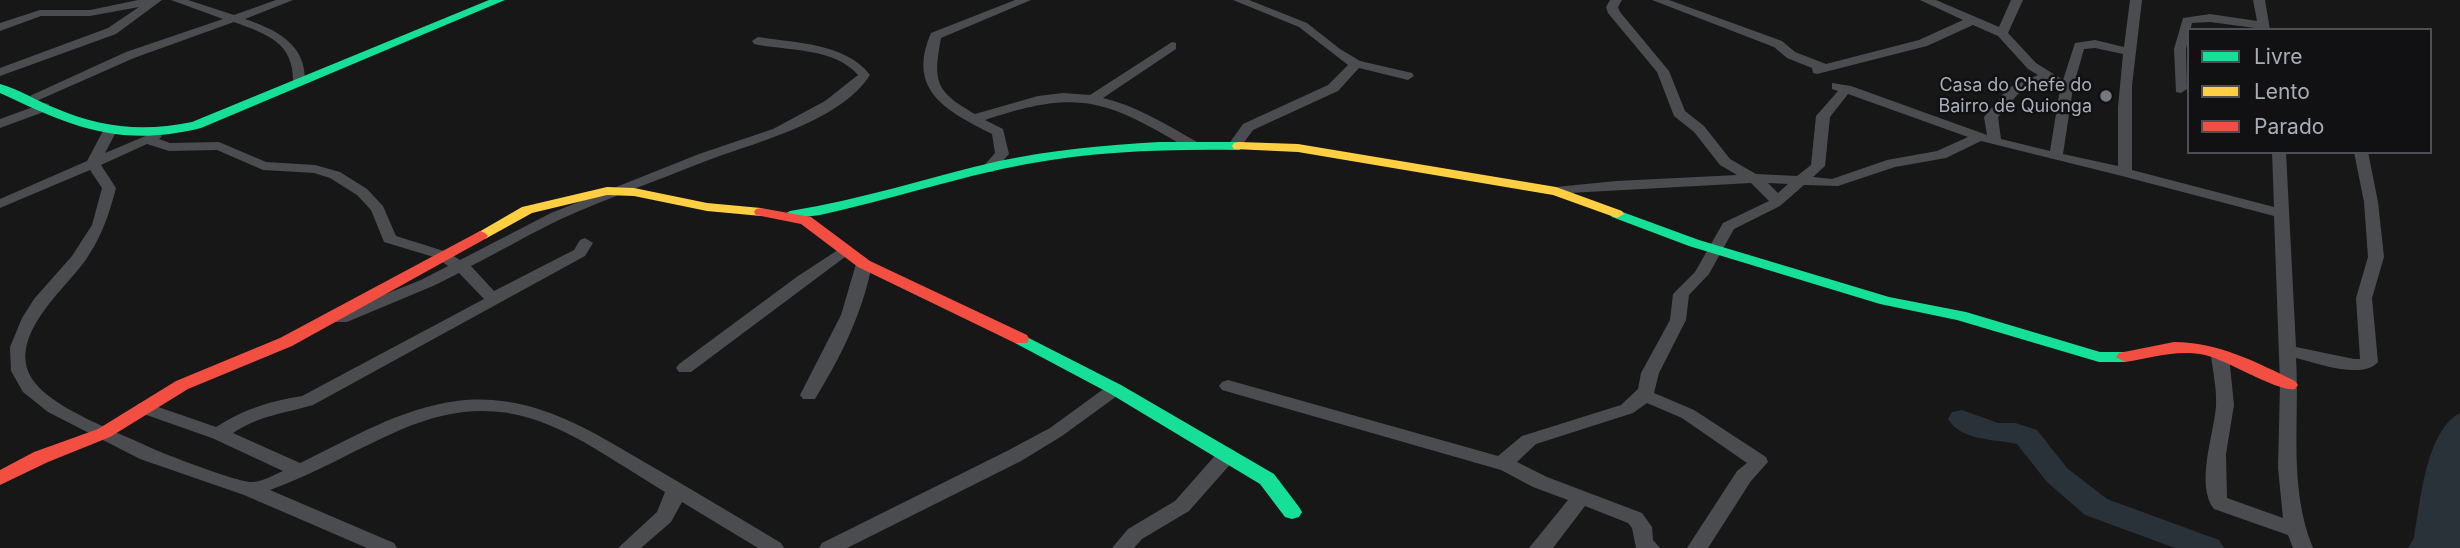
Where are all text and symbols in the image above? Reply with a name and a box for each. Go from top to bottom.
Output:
legend [2187,28,2432,154]
text: Livre [2254,44,2303,69]
place label: Casa do Chefe do Bairro de Quionga [1938,75,2092,118]
text: Lento [2254,79,2310,104]
marker: Casa do Chefe do Bairro de Quionga [2098,88,2114,104]
text: Parado [2254,114,2324,139]

